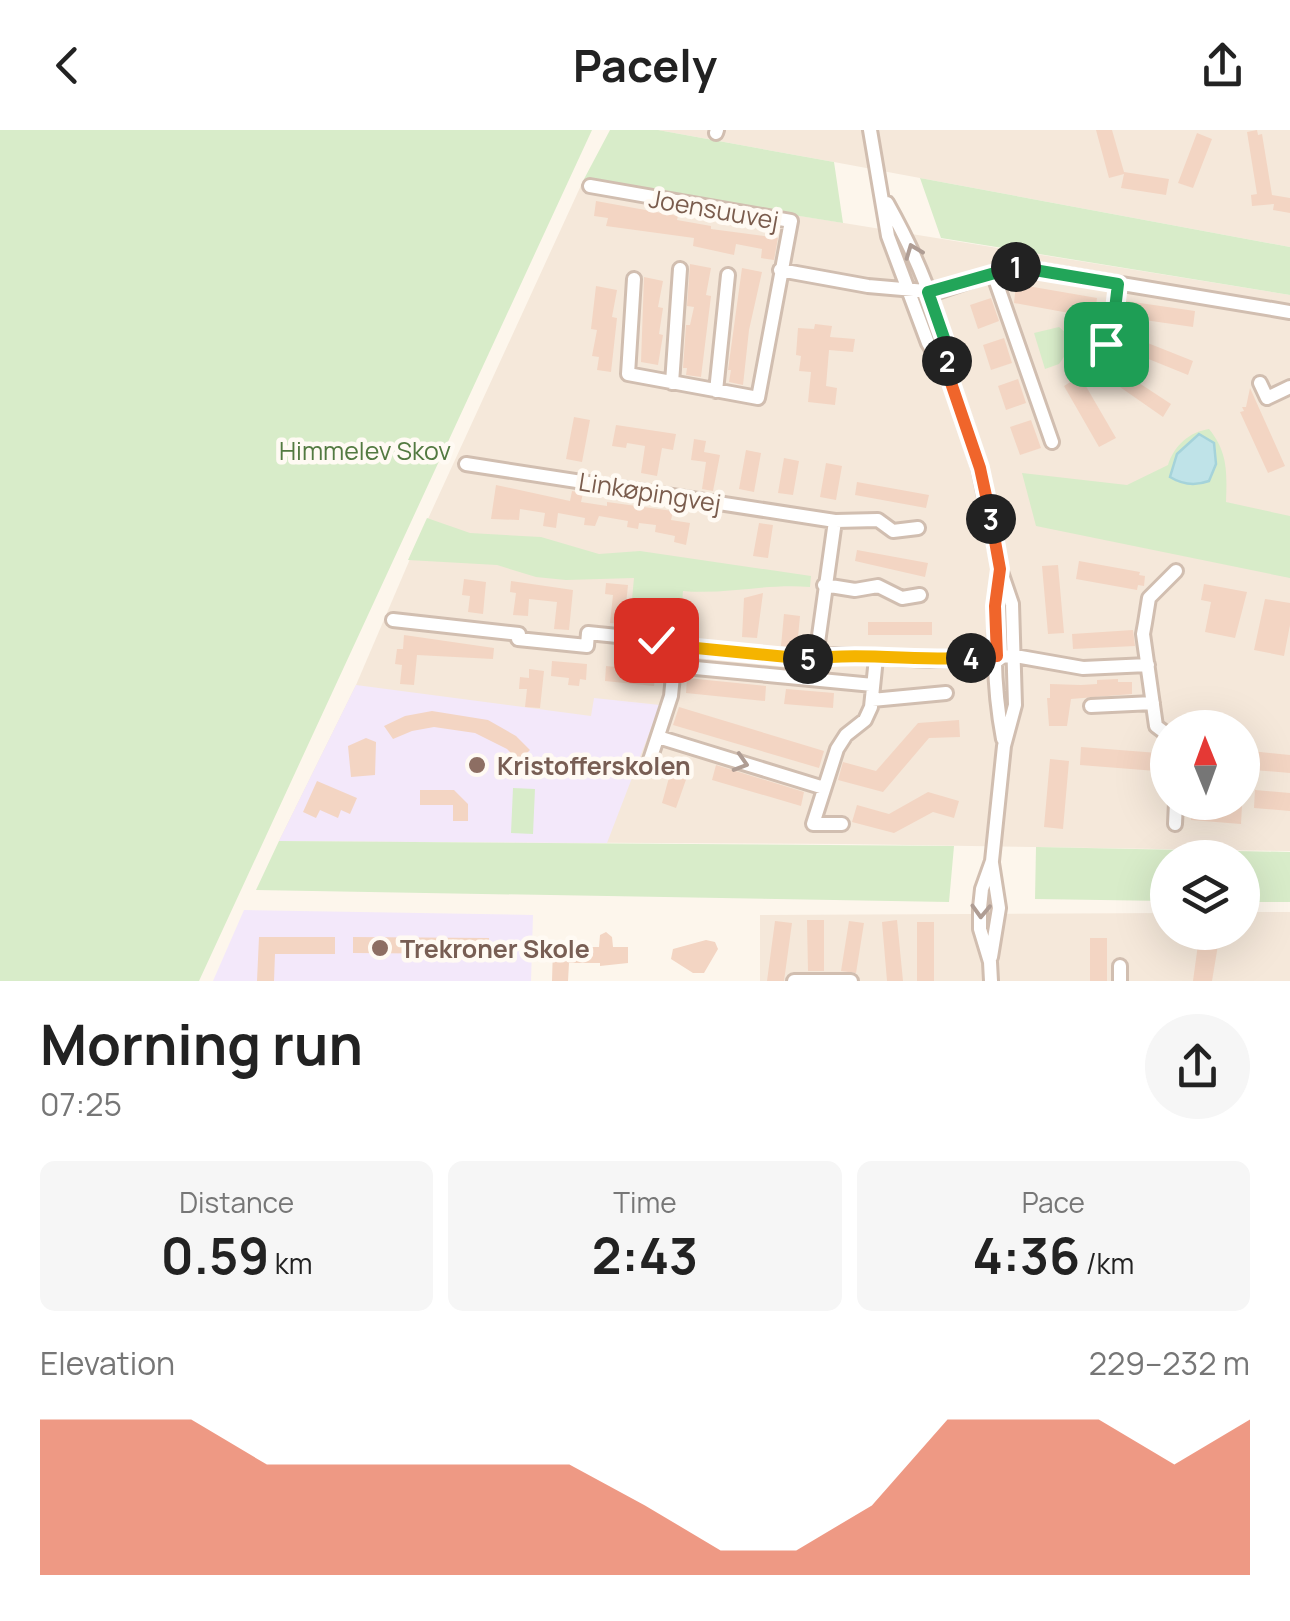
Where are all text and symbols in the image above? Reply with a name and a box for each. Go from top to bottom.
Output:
text: Pacely [573,34,717,96]
icon: back [40,38,95,93]
icon: share [1195,38,1250,93]
street label: Joensuuvej [646,180,782,238]
pin: 1 [991,242,1041,292]
one-way arrow [904,243,924,261]
text: 1 [1010,248,1022,286]
pin [1064,302,1149,387]
icon: arrive [1079,317,1134,372]
pin: 2 [922,336,972,386]
text: 2 [939,342,955,380]
park label: Himmelev Skov [279,433,451,468]
street label: Linkøpingvej [576,463,724,521]
pin: 3 [966,494,1016,544]
text: 3 [983,500,999,538]
pin [614,598,699,683]
icon: check [629,613,684,668]
pin: 4 [946,633,996,683]
pin: 5 [783,634,833,684]
text: 4 [962,639,980,677]
text: 5 [800,640,816,678]
north arrow [1150,710,1260,820]
map controls [1150,710,1260,950]
place label: Kristofferskolen [497,748,691,783]
one-way arrow [732,751,749,771]
marker: Kristofferskolen [466,754,488,776]
button: layers [1150,840,1260,950]
one-way arrow [970,904,991,920]
place label: Trekroner Skole [400,931,590,966]
marker: Trekroner Skole [369,937,391,959]
text: Morning run [40,1006,363,1082]
button: share [1145,1014,1250,1119]
text: 07:25 [40,1082,122,1126]
text: Distance [179,1183,294,1221]
text: Time [613,1183,677,1221]
text: Pace [1022,1183,1085,1221]
text: 0.59 [161,1221,269,1289]
text: 2:43 [592,1221,698,1289]
text: 4:36 [972,1221,1080,1289]
text: km [269,1244,313,1282]
text: /km [1080,1244,1134,1282]
text: Elevation [40,1341,175,1385]
text: 229–232 m [1089,1341,1250,1385]

